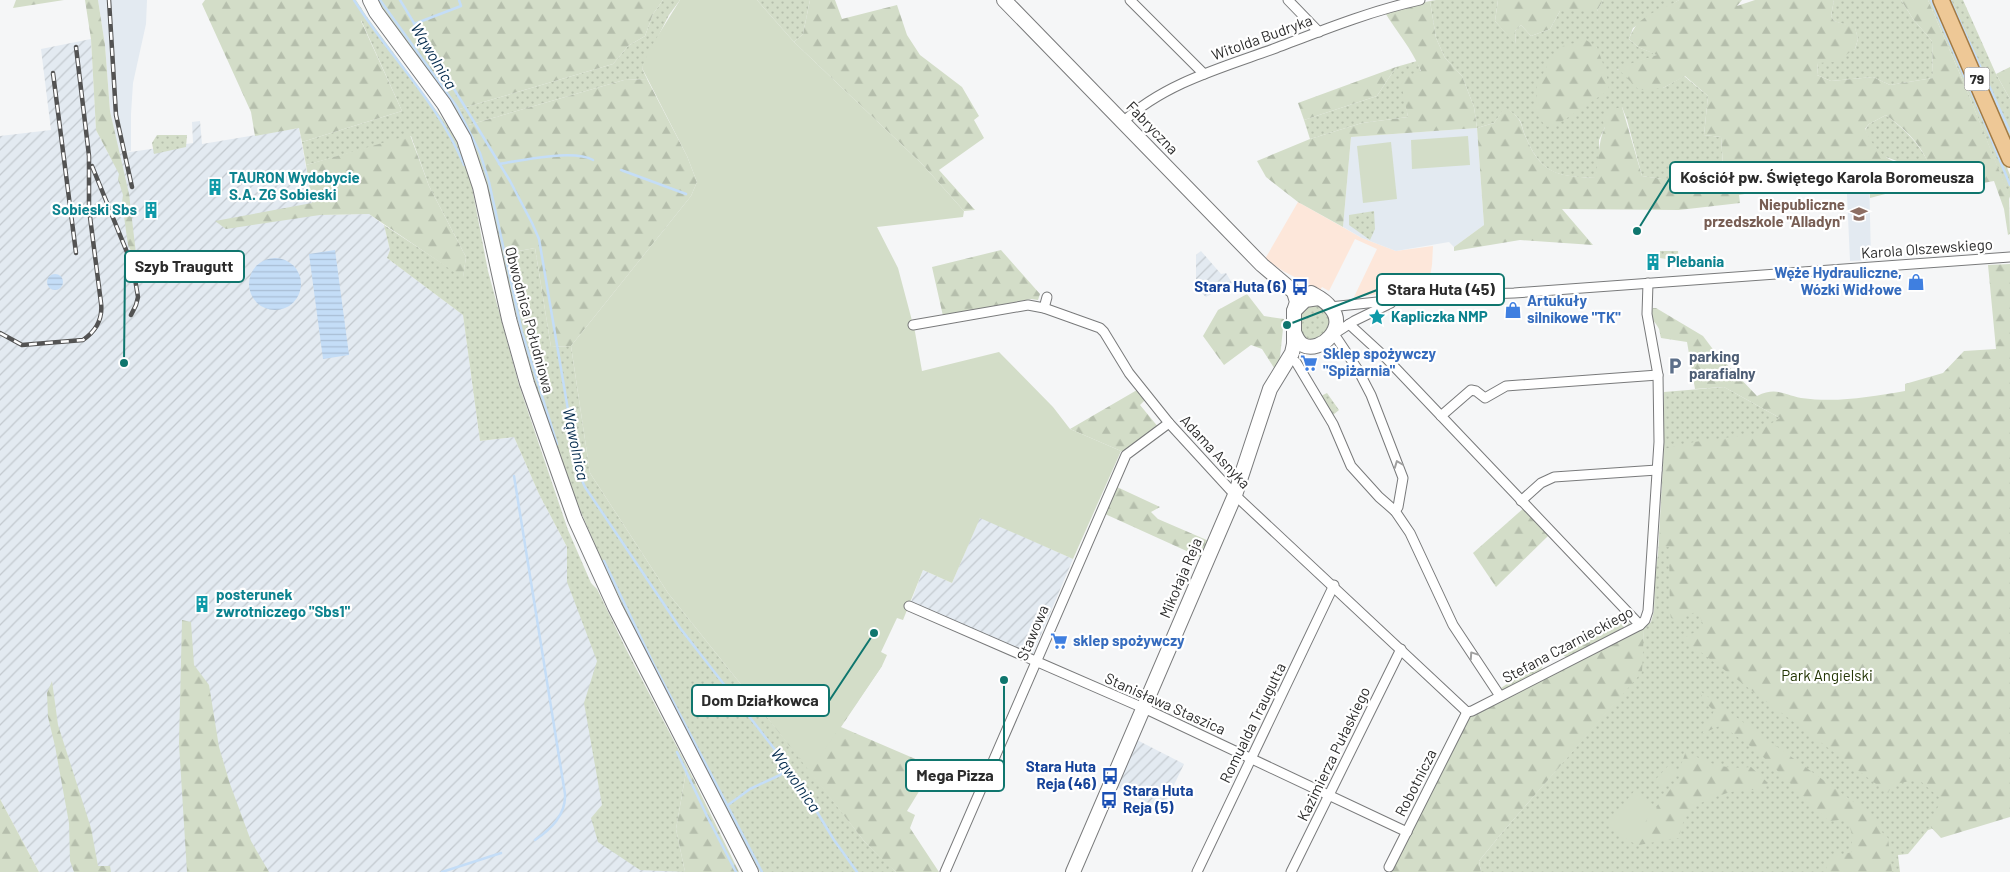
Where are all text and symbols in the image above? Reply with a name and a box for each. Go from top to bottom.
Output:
street label: Witolda Budryka [1209,10,1315,64]
water label: Wąwolnica [407,19,462,92]
road number: 79 [1964,68,1990,90]
street label: Fabryczna [1123,97,1182,158]
callout: Kościół pw. Świętego Karola Boromeusza [1670,162,1984,193]
text: Kościół pw. Świętego Karola Boromeusza [1680,167,1974,186]
place label: TAURON Wydobycie S.A. ZG Sobieski [229,168,360,203]
building icon: TAURON Wydobycie S.A. ZG Sobieski [205,177,225,197]
place label: Niepubliczne przedszkole "Alladyn" [1704,195,1846,230]
place label: Sobieski Sbs [52,200,137,218]
building icon: Sobieski Sbs [141,200,161,220]
school or university icon: Niepubliczne przedszkole "Alladyn" [1849,204,1869,224]
street label: Karola Olszewskiego [1860,234,1993,262]
street label: Obwodnica Południowa [502,245,558,395]
callout: Szyb Traugutt [125,251,244,282]
building icon: Plebania [1643,252,1663,272]
place label: Plebania [1667,252,1724,270]
text: Szyb Traugutt [135,256,233,275]
place label: Węże Hydrauliczne, Wózki Widłowe [1774,263,1902,298]
shop icon: Węże Hydrauliczne, Wózki Widłowe [1906,272,1926,292]
callout: Stara Huta (45) [1377,274,1504,305]
place label: Stara Huta (6) [1194,277,1287,295]
bus stop icon: Stara Huta (6) [1290,277,1310,297]
text: Stara Huta (45) [1387,279,1495,298]
place label: Artukuły silnikowe "TK" [1527,291,1621,326]
shop icon: Artukuły silnikowe "TK" [1503,300,1523,320]
place icon: Kapliczka NMP [1367,307,1387,327]
place label: Kapliczka NMP [1391,307,1488,325]
place label: Sklep spożywczy "Spiżarnia" [1323,344,1436,379]
place label: parking parafialny [1689,347,1756,382]
supermarket icon: Sklep spożywczy "Spiżarnia" [1299,353,1319,373]
parking icon: parking parafialny [1665,356,1685,376]
water label: Wąwolnica [560,406,593,482]
street label: Adama Asnyka [1177,411,1254,492]
one-way arrow [1393,461,1403,469]
street label: Mikołaja Reja [1155,535,1205,621]
place label: posterunek zwrotniczego "Sbs1" [216,585,351,620]
building icon: posterunek zwrotniczego "Sbs1" [192,594,212,614]
street label: Stawowa [1012,602,1052,663]
street label: Stefana Czarnieckiego [1499,602,1636,686]
supermarket icon: sklep spożywczy [1049,631,1069,651]
place label: sklep spożywczy [1073,631,1185,649]
one-way arrow [1470,652,1479,661]
street label: Romualda Traugutta [1215,660,1289,785]
park label: Park Angielski [1781,666,1873,684]
street label: Stanisława Staszica [1102,668,1228,738]
street label: Kazimierza Pułaskiego [1293,684,1373,824]
callout: Dom Działkowca [692,685,829,716]
text: Dom Działkowca [701,690,819,709]
water label: Wąwolnica [768,744,825,815]
street label: Robotnicza [1391,746,1440,819]
place label: Stara Huta Reja (46) [1026,757,1097,792]
callout: Mega Pizza [906,760,1004,791]
text: Mega Pizza [916,765,994,784]
bus stop icon: Stara Huta Reja (46) [1100,766,1120,786]
place label: Stara Huta Reja (5) [1123,781,1193,816]
bus stop icon: Stara Huta Reja (5) [1099,790,1119,810]

